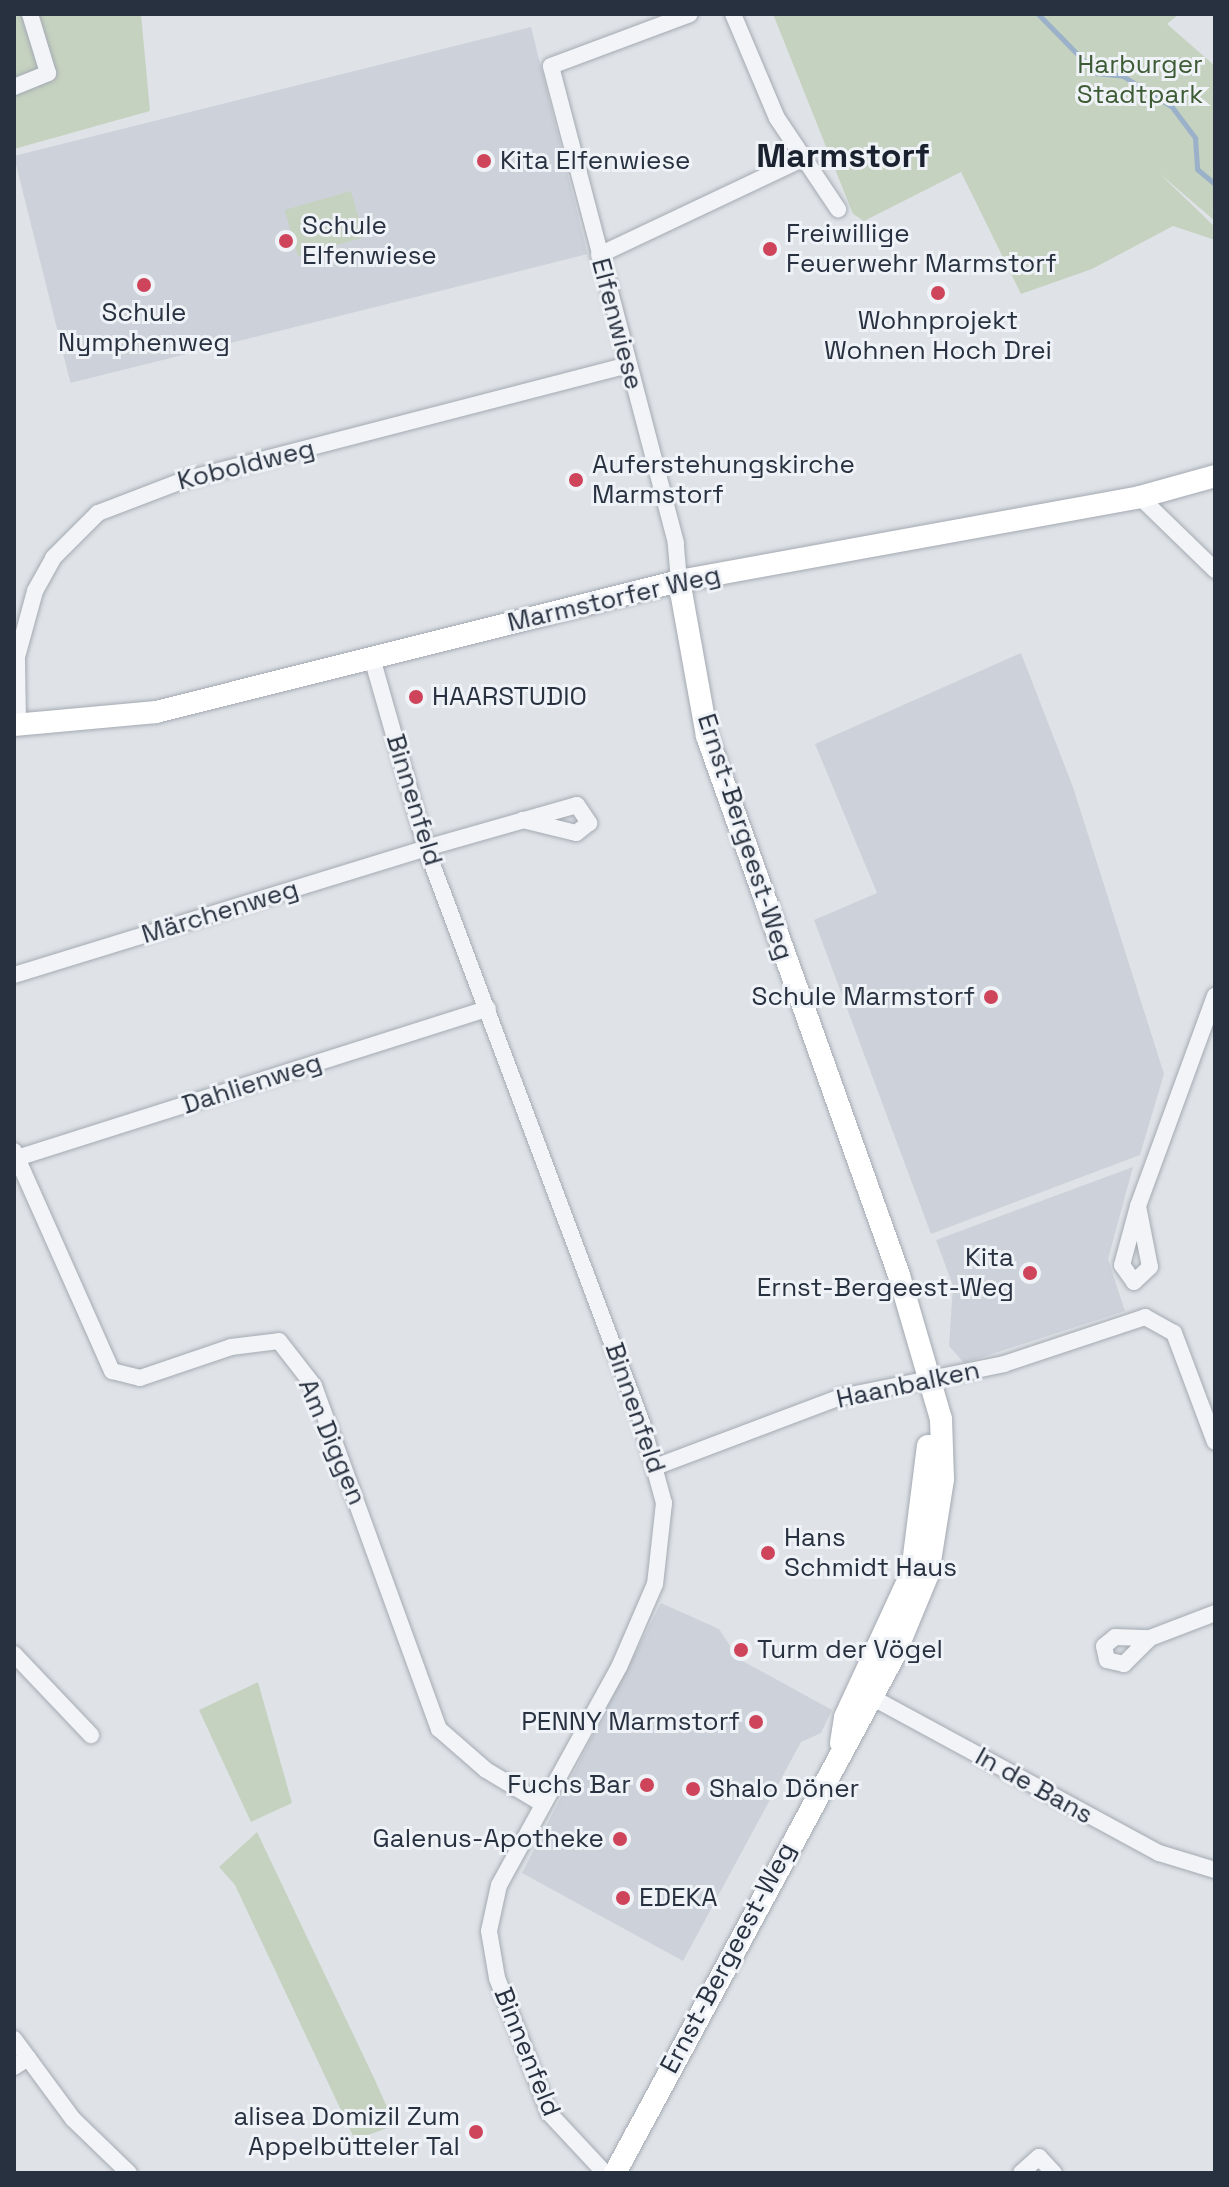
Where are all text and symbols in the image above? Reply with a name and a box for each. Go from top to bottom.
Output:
park label: Harburger Stadtpark [1077,49,1203,110]
district label: Marmstorf [756,136,930,176]
place label: Kita Elfenwiese [500,145,691,177]
marker: Kita Elfenwiese [475,152,493,170]
place label: Schule Elfenwiese [302,210,437,272]
place label: Freiwillige Feuerwehr Marmstorf [786,218,1057,280]
marker: Schule Elfenwiese [277,232,295,250]
marker: Freiwillige Feuerwehr Marmstorf [761,240,779,258]
street label: Elfenwiese [584,255,650,393]
marker: Schule Nymphenweg [135,276,153,294]
marker: Wohnprojekt Wohnen Hoch Drei [929,284,947,302]
place label: Schule Nymphenweg [58,297,230,358]
place label: Wohnprojekt Wohnen Hoch Drei [824,305,1052,366]
street label: Koboldweg [174,433,318,497]
place label: Auferstehungskirche Marmstorf [592,449,855,510]
marker: Auferstehungskirche Marmstorf [567,471,585,489]
street label: Marmstorfer Weg [504,559,724,639]
place label: HAARSTUDIO [432,681,587,713]
marker: HAARSTUDIO [407,688,425,706]
street label: Ernst-Bergeest-Weg [690,710,800,964]
street label: Binnenfeld [379,731,449,869]
street label: Märchenweg [138,873,302,951]
place label: Schule Marmstorf [752,981,975,1013]
marker: Schule Marmstorf [982,988,1000,1006]
street label: Dahlienweg [178,1047,326,1121]
place label: Kita Ernst-Bergeest-Weg [757,1242,1014,1304]
marker: Kita Ernst-Bergeest-Weg [1021,1264,1039,1282]
street label: Binnenfeld [598,1339,672,1477]
street label: Haanbalken [834,1355,982,1415]
street label: Am Diggen [292,1374,372,1510]
place label: Hans Schmidt Haus [784,1522,957,1584]
marker: Hans Schmidt Haus [759,1544,777,1562]
place label: Turm der Vögel [757,1634,943,1666]
marker: Turm der Vögel [732,1641,750,1659]
place label: PENNY Marmstorf [521,1706,740,1738]
marker: PENNY Marmstorf [747,1713,765,1731]
street label: In de Bans [970,1741,1098,1831]
place label: Fuchs Bar [507,1769,631,1801]
place label: Shalo Döner [709,1773,859,1805]
marker: Fuchs Bar [638,1776,656,1794]
marker: Shalo Döner [684,1780,702,1798]
place label: Galenus-Apotheke [373,1823,604,1855]
marker: Galenus-Apotheke [611,1830,629,1848]
street label: Ernst-Bergeest-Weg [654,1837,802,2079]
place label: EDEKA [639,1882,718,1914]
marker: EDEKA [614,1889,632,1907]
street label: Binnenfeld [487,1983,567,2121]
place label: alisea Domizil Zum Appelbütteler Tal [233,2101,460,2162]
marker: alisea Domizil Zum Appelbütteler Tal [467,2123,485,2141]

